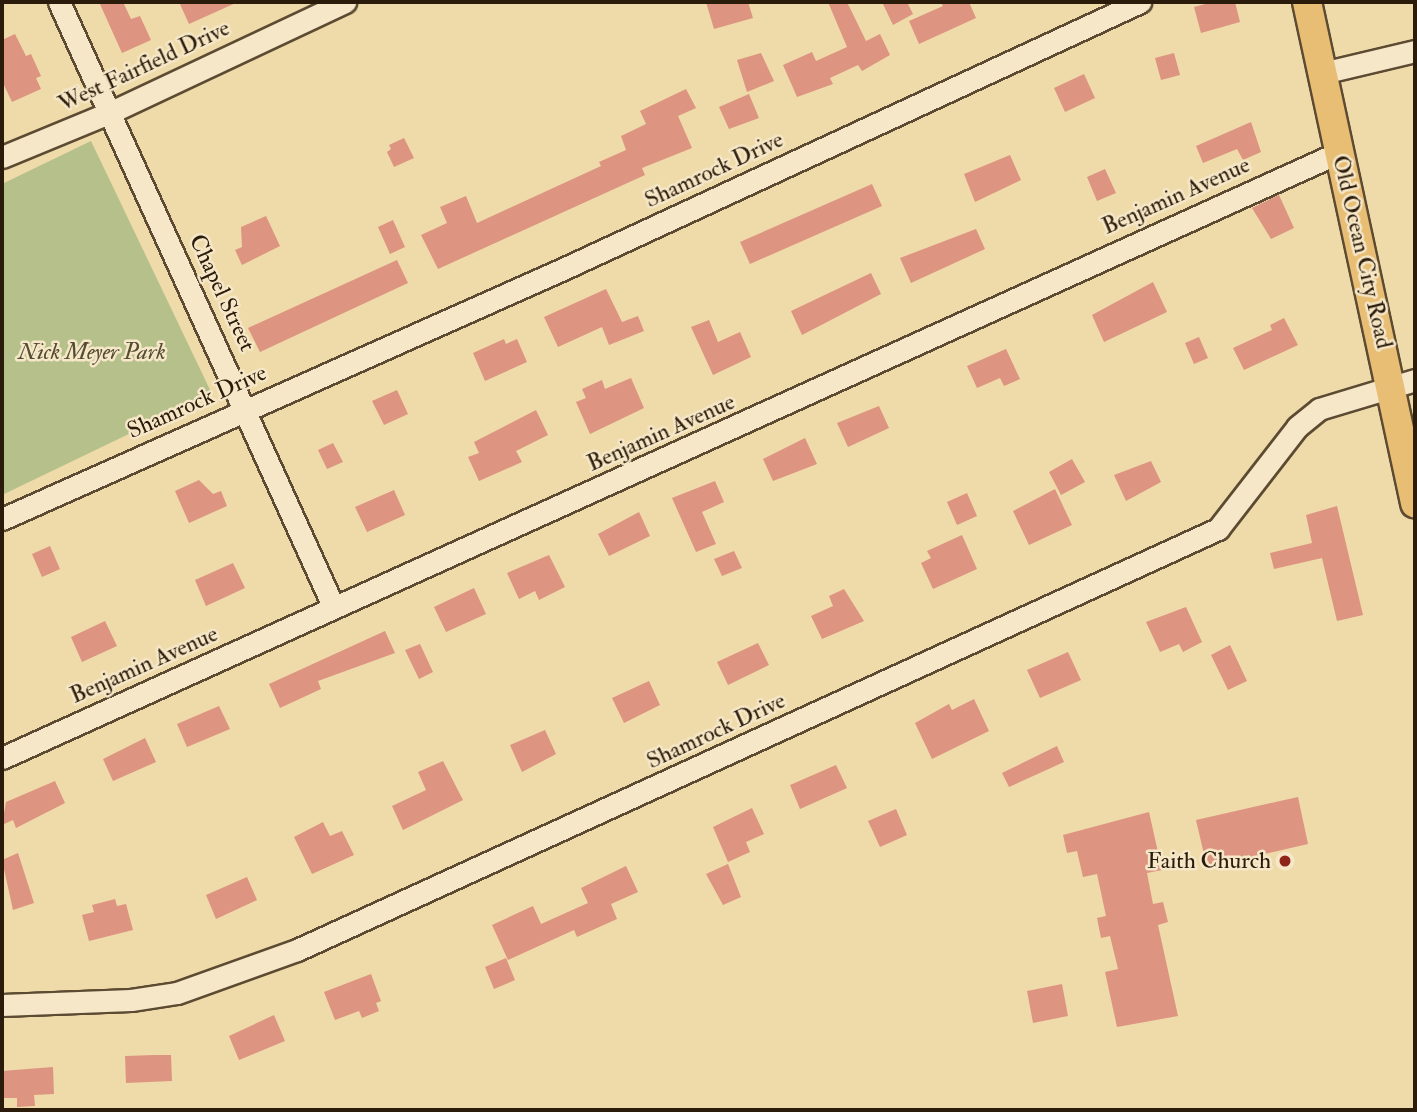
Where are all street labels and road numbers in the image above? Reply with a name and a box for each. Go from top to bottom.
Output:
street label: West Fairfield Drive [54,14,234,118]
street label: Shamrock Drive [640,126,788,214]
street label: Benjamin Avenue [1098,151,1254,241]
street label: Old Ocean City Road [1326,153,1398,351]
street label: Chapel Street [183,230,261,356]
street label: Shamrock Drive [123,359,271,445]
street label: Benjamin Avenue [583,388,739,478]
street label: Benjamin Avenue [66,620,222,710]
street label: Shamrock Drive [642,687,790,775]

